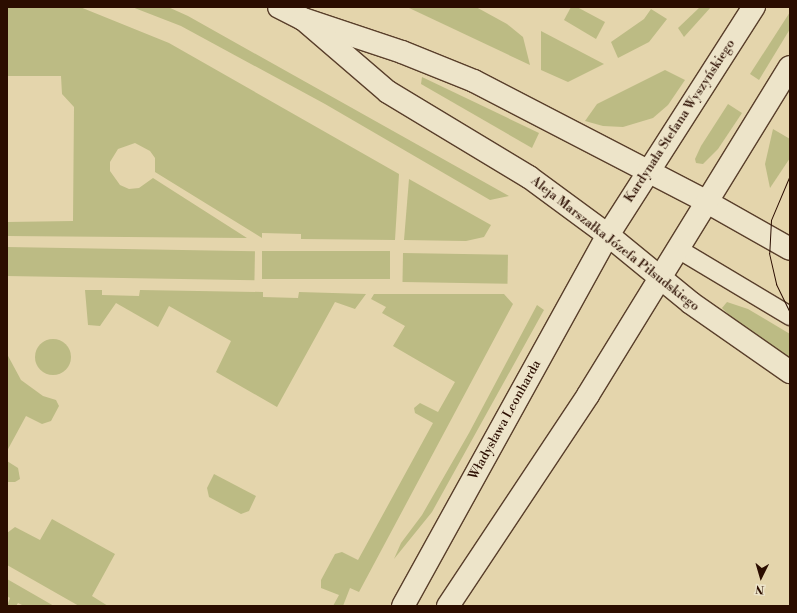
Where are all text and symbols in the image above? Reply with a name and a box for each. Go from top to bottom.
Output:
street label: Kardynała Stefana Wyszyńskiego [621,36,739,206]
street label: Aleja Marszałka Józefa Piłsudskiego [527,173,703,315]
street label: Władysława Leonharda [466,357,544,483]
north arrow [741,557,781,597]
text: N [755,582,765,596]

